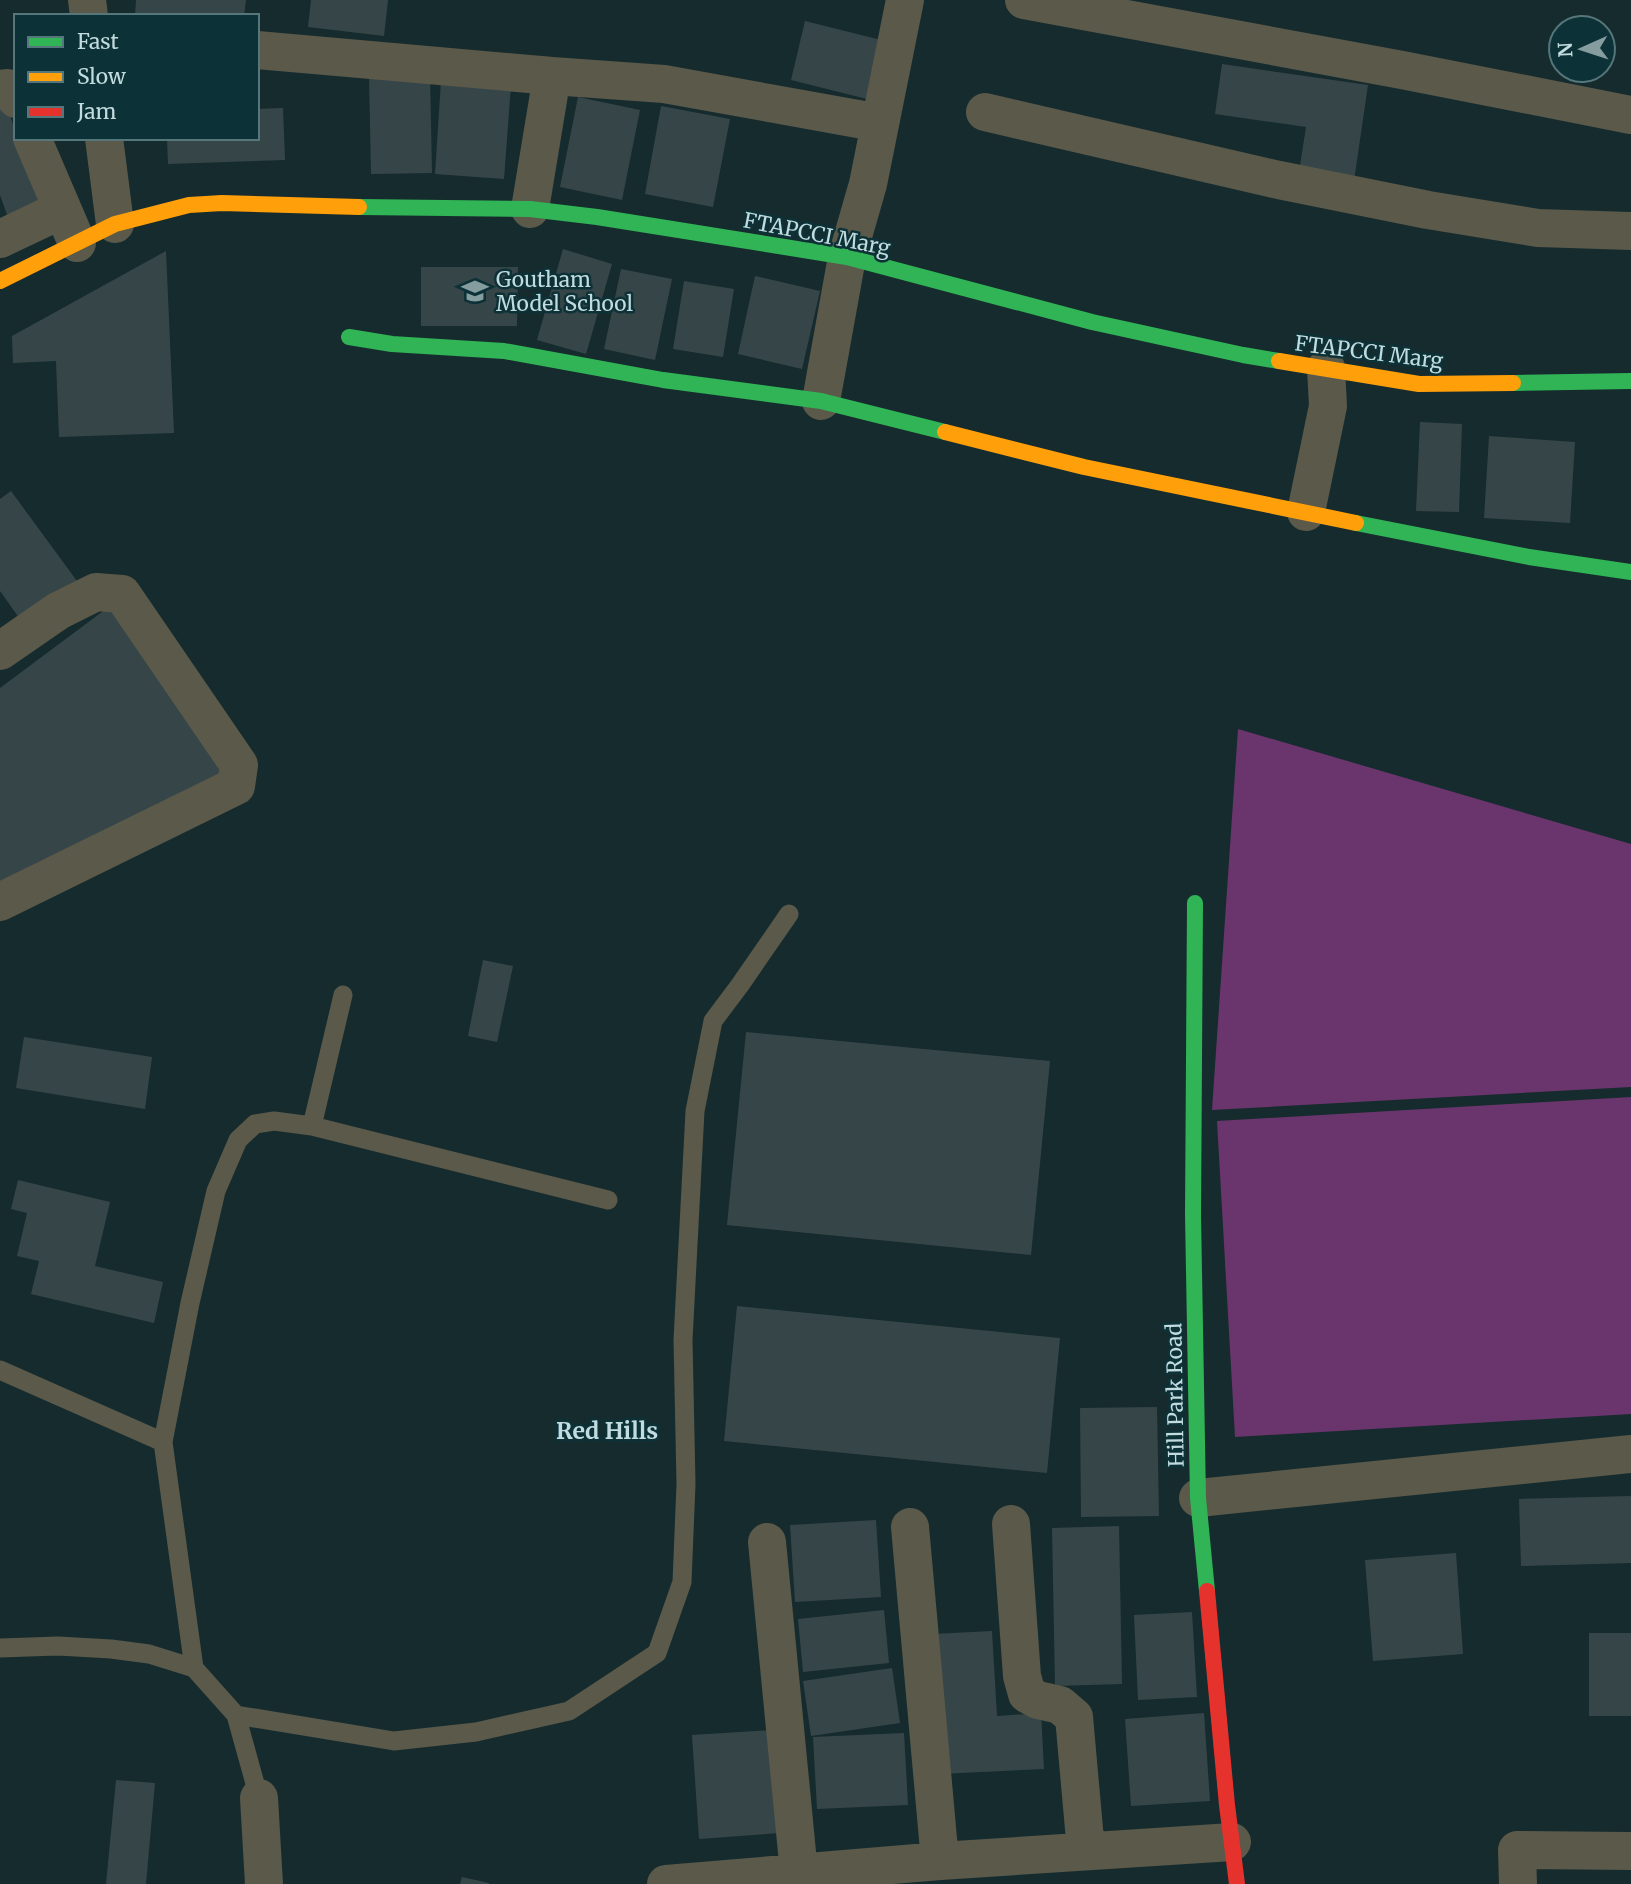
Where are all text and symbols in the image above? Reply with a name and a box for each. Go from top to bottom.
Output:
legend [14,14,259,140]
north arrow [1547,14,1617,84]
text: Fast [77,28,119,55]
text: N [1553,42,1577,58]
text: Slow [77,63,126,90]
text: Jam [76,98,116,125]
street label: FTAPCCI Marg [741,207,893,262]
place label: Goutham Model School [496,266,633,317]
school or university icon: Goutham Model School [460,276,490,306]
street label: FTAPCCI Marg [1293,330,1445,375]
street label: Hill Park Road [1160,1322,1190,1467]
district label: Red Hills [556,1416,658,1445]

